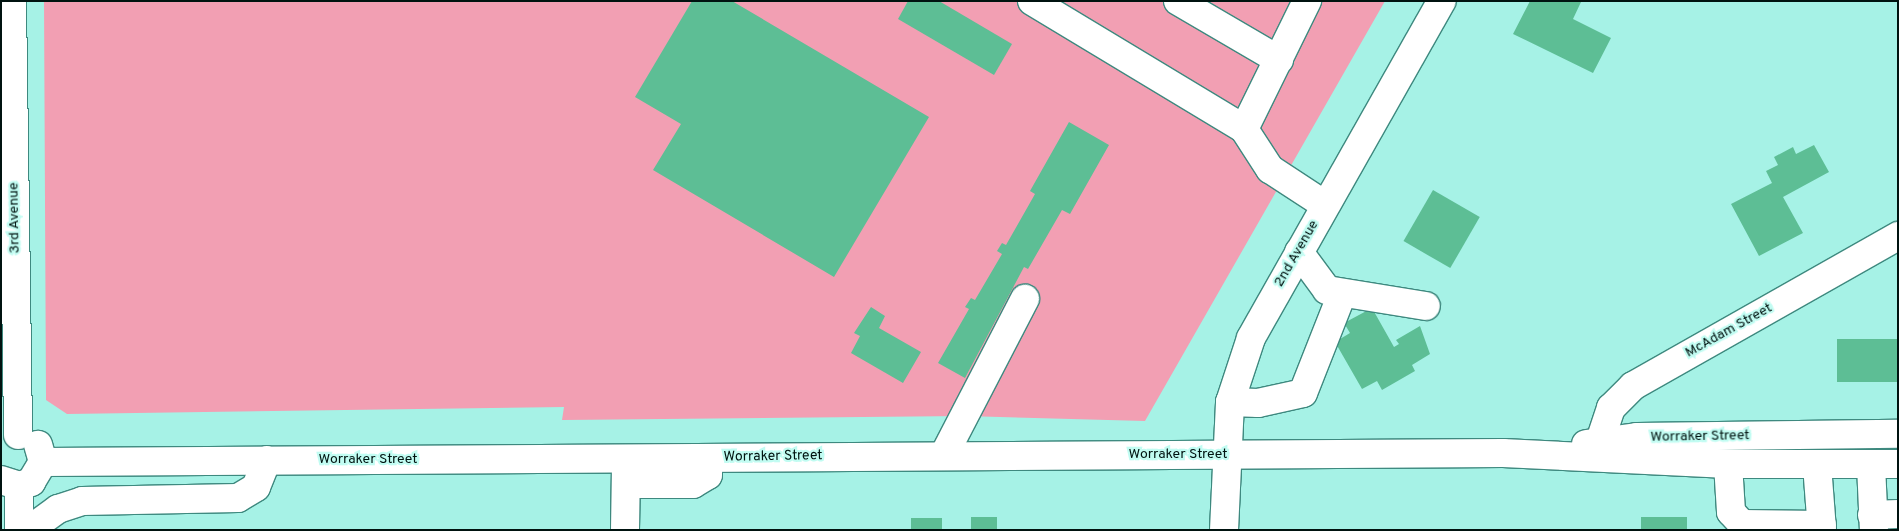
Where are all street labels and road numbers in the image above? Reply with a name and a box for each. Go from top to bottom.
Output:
street label: 3rd Avenue [6,182,24,254]
street label: 2nd Avenue [1271,217,1323,291]
street label: McAdam Street [1683,300,1775,362]
street label: Worraker Street [1650,428,1750,446]
street label: Worraker Street [1128,447,1228,463]
street label: Worraker Street [723,448,823,466]
street label: Worraker Street [318,452,418,468]

